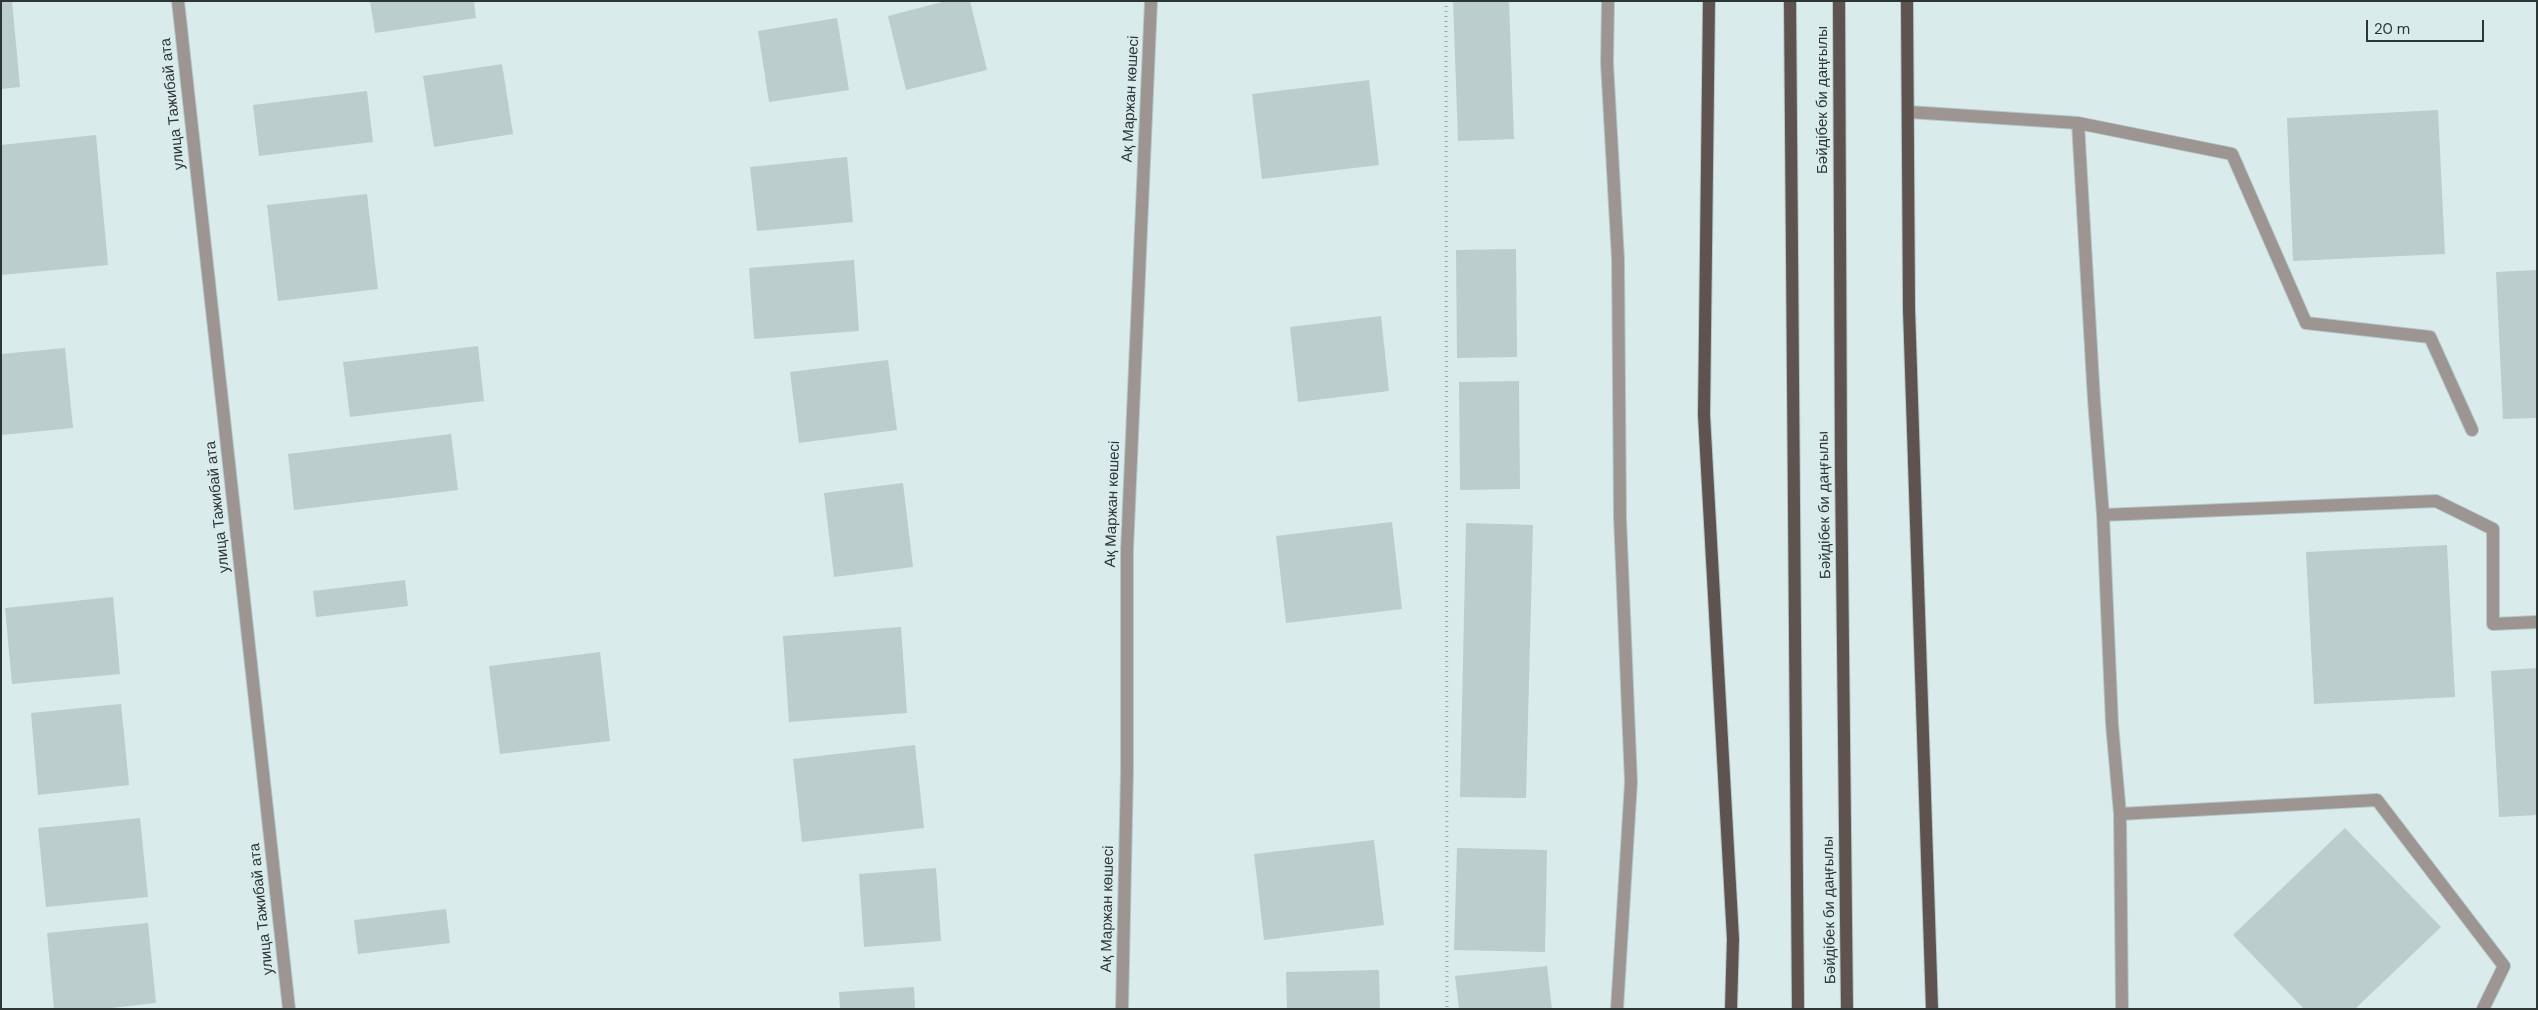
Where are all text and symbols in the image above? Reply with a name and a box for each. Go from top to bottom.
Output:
scale bar [2368,10,2486,42]
text: 20 m [2374,19,2410,39]
street label: Бәйдібек би даңғылы [1814,26,1832,174]
street label: Ақ Маржан көшесі [1119,35,1143,163]
street label: улица Тажибай ата [157,37,189,171]
street label: Бәйдібек би даңғылы [1815,431,1835,579]
street label: улица Тажибай ата [202,440,234,574]
street label: Ақ Маржан көшесі [1102,440,1124,568]
street label: Бәйдібек би даңғылы [1820,836,1840,984]
street label: улица Тажибай ата [246,842,278,976]
street label: Ақ Маржан көшесі [1098,846,1118,972]

